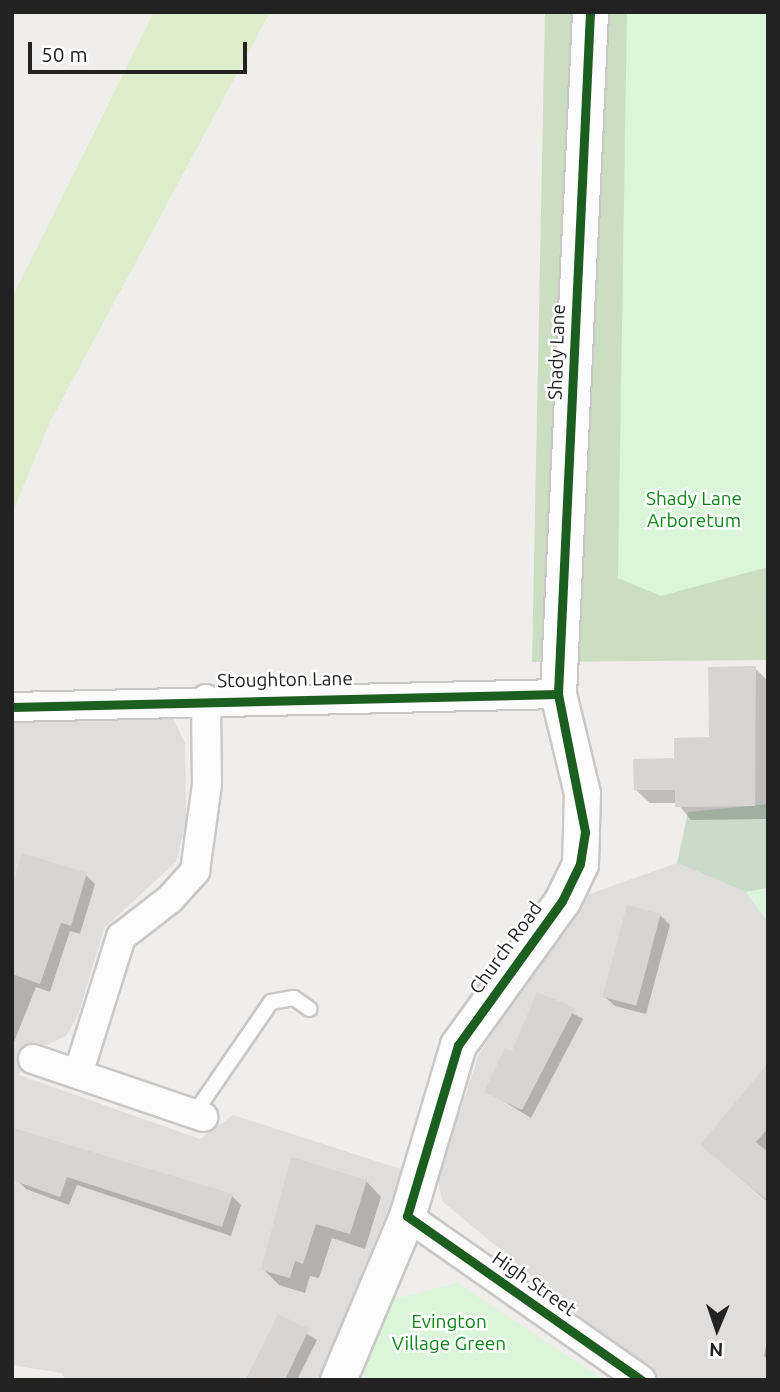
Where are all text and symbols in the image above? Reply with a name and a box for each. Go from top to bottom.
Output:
scale bar [32,28,250,72]
text: 50 m [41,42,88,66]
street label: Shady Lane [544,304,570,400]
park label: Shady Lane Arboretum [646,488,742,532]
street label: Stoughton Lane [217,667,353,693]
street label: Church Road [465,897,547,999]
street label: High Street [488,1247,580,1321]
north arrow [682,1294,752,1364]
park label: Evington Village Green [392,1311,506,1355]
text: N [709,1339,724,1361]

